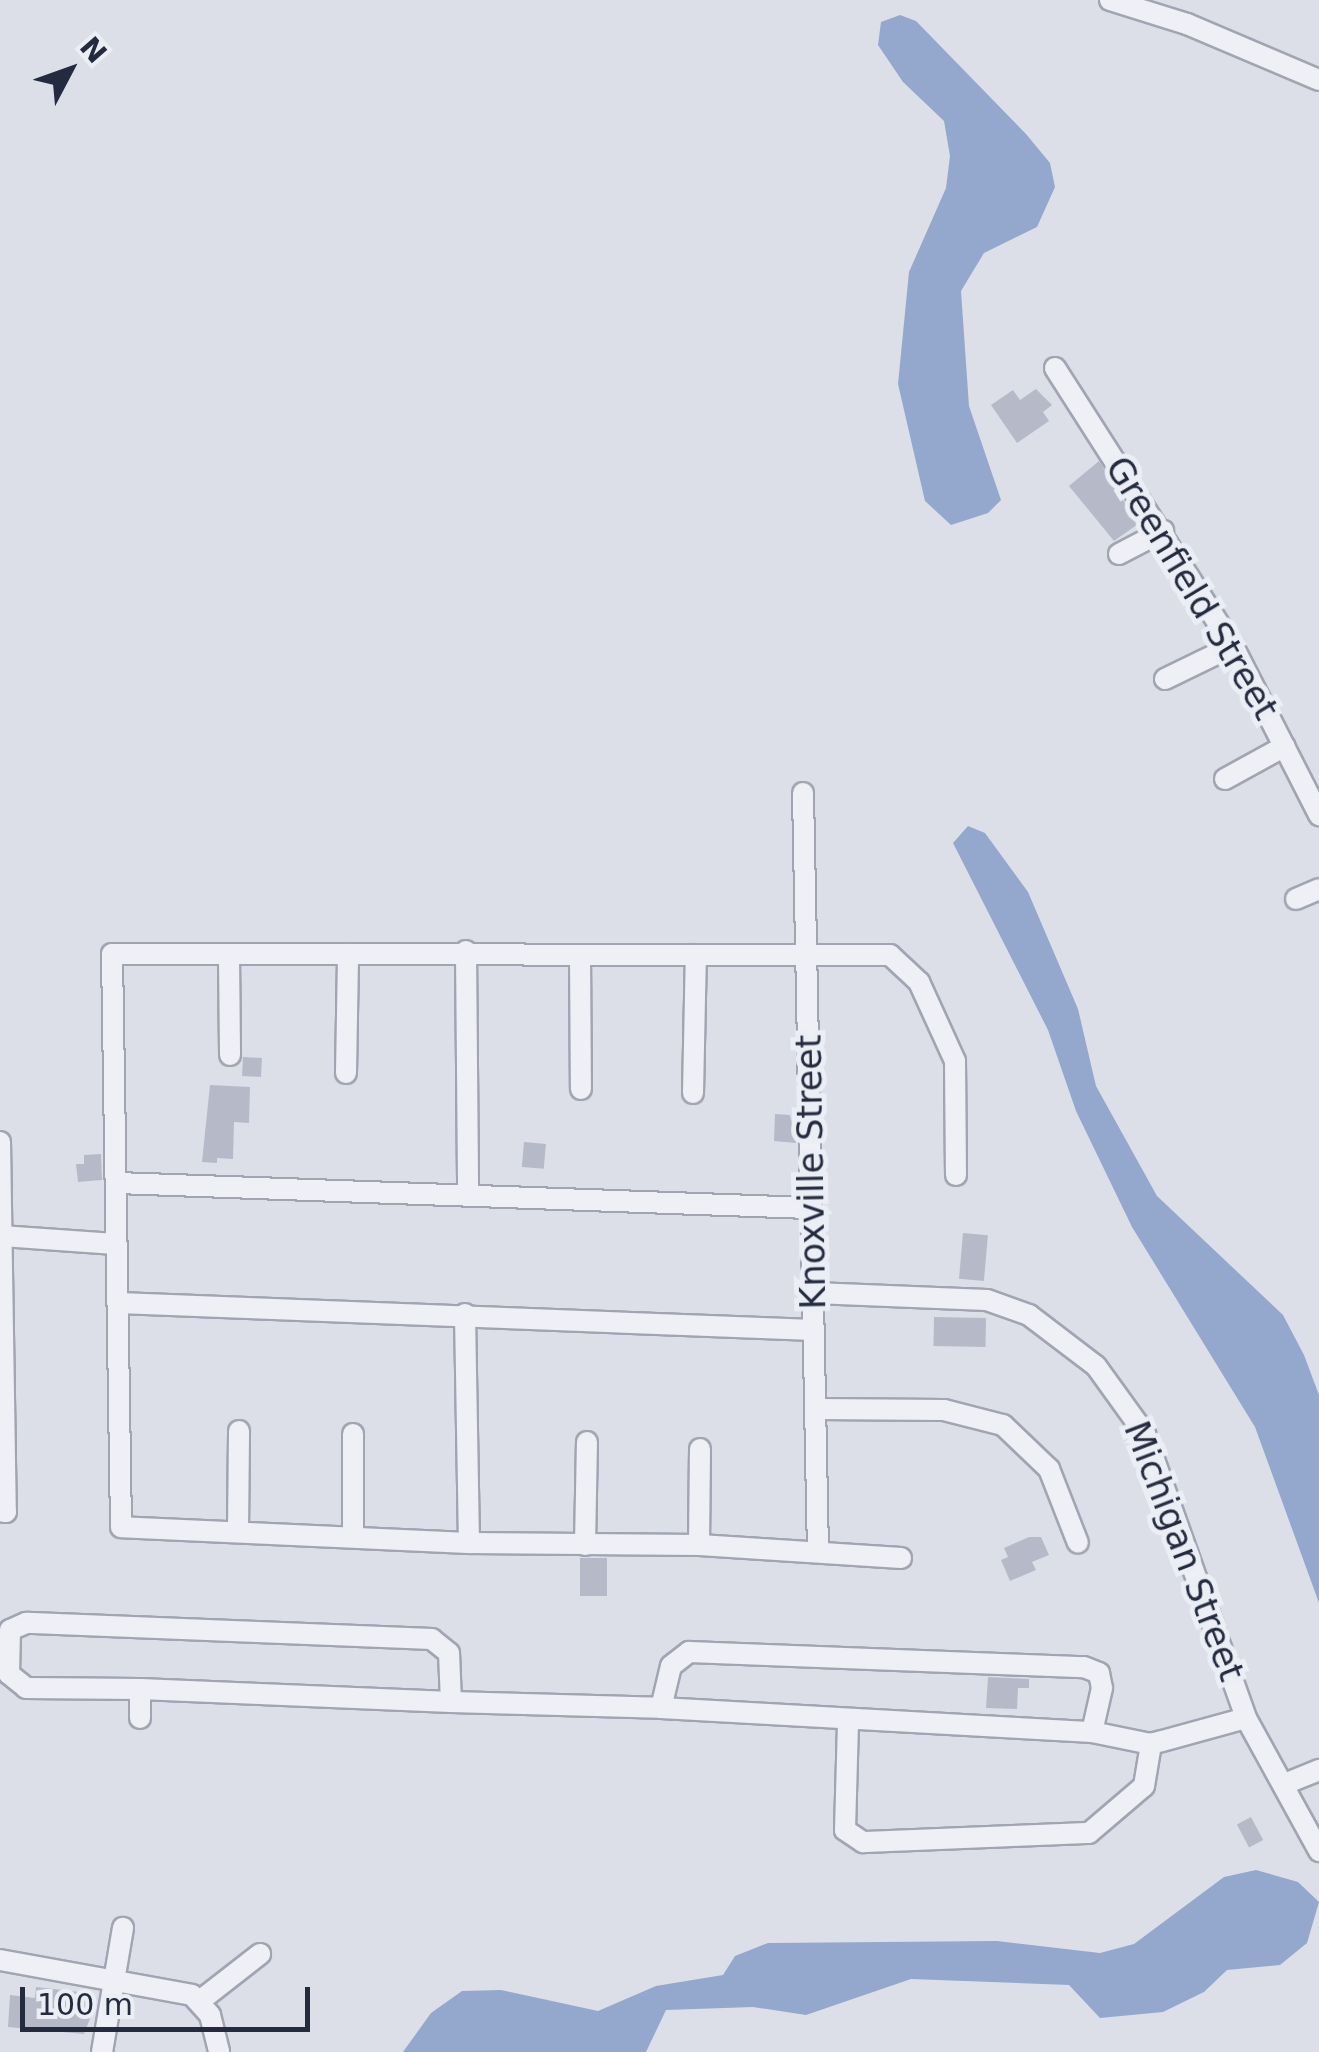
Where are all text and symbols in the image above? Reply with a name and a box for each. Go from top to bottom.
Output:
north arrow [20,20,120,120]
text: N [73,30,113,70]
street label: Greenfield Street [1097,449,1287,727]
street label: Knoxville Street [788,1034,834,1310]
street label: Michigan Street [1115,1415,1253,1687]
scale bar [25,1967,315,2029]
text: 100 m [37,1987,133,2022]

